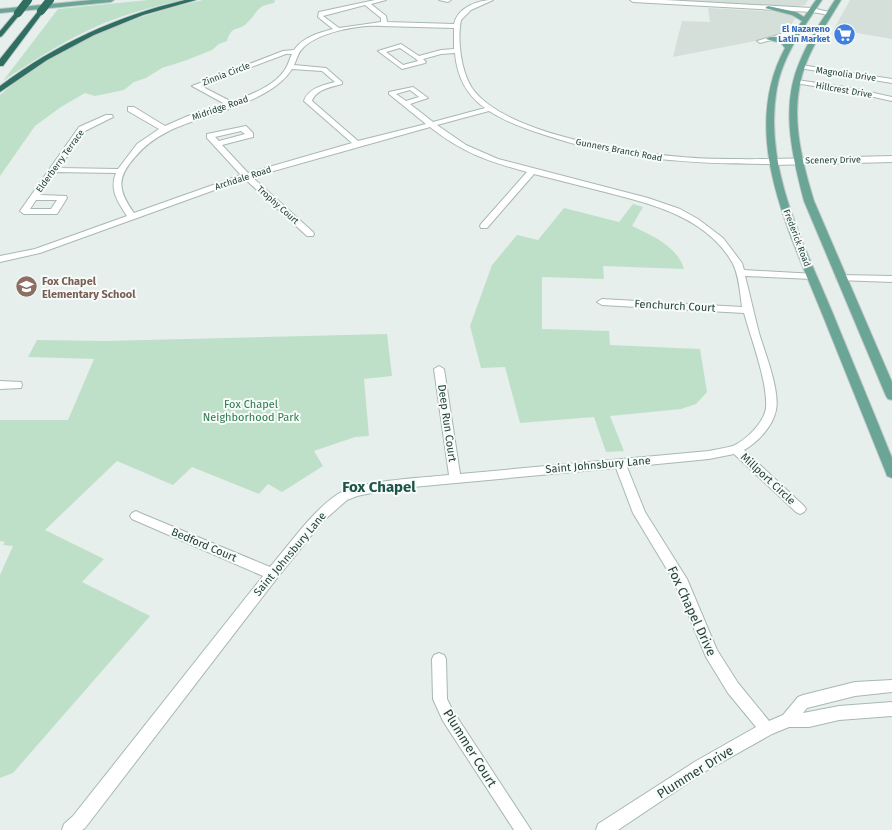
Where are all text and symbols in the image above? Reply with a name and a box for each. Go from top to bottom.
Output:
supermarket icon: El Nazareno Latin Market [832,21,858,47]
place label: El Nazareno Latin Market [778,24,831,44]
street label: Zinnia Circle [201,60,251,88]
street label: Magnolia Drive [815,65,877,83]
street label: Hillcrest Drive [815,80,873,100]
street label: Midridge Road [191,94,249,122]
street label: Elderberry Terrace [34,128,86,194]
street label: Gunners Branch Road [575,137,663,163]
street label: Scenery Drive [805,155,861,165]
street label: Archdale Road [214,164,272,192]
street label: Trophy Court [255,184,301,227]
street label: Frederick Road [781,208,813,268]
school or university icon: Fox Chapel Elementary School [14,274,40,300]
place label: Fox Chapel Elementary School [42,275,136,301]
street label: Fenchurch Court [634,297,716,315]
street label: Deep Run Court [435,384,459,463]
park label: Fox Chapel Neighborhood Park [203,398,300,424]
street label: Millport Circle [738,450,798,508]
street label: Saint Johnsbury Lane [545,454,651,476]
district label: Fox Chapel [342,478,416,496]
street label: Saint Johnsbury Lane [251,509,329,599]
street label: Bedford Court [169,525,239,565]
street label: Fox Chapel Drive [665,564,719,658]
street label: Plummer Court [440,706,500,790]
street label: Plummer Drive [654,743,736,801]

